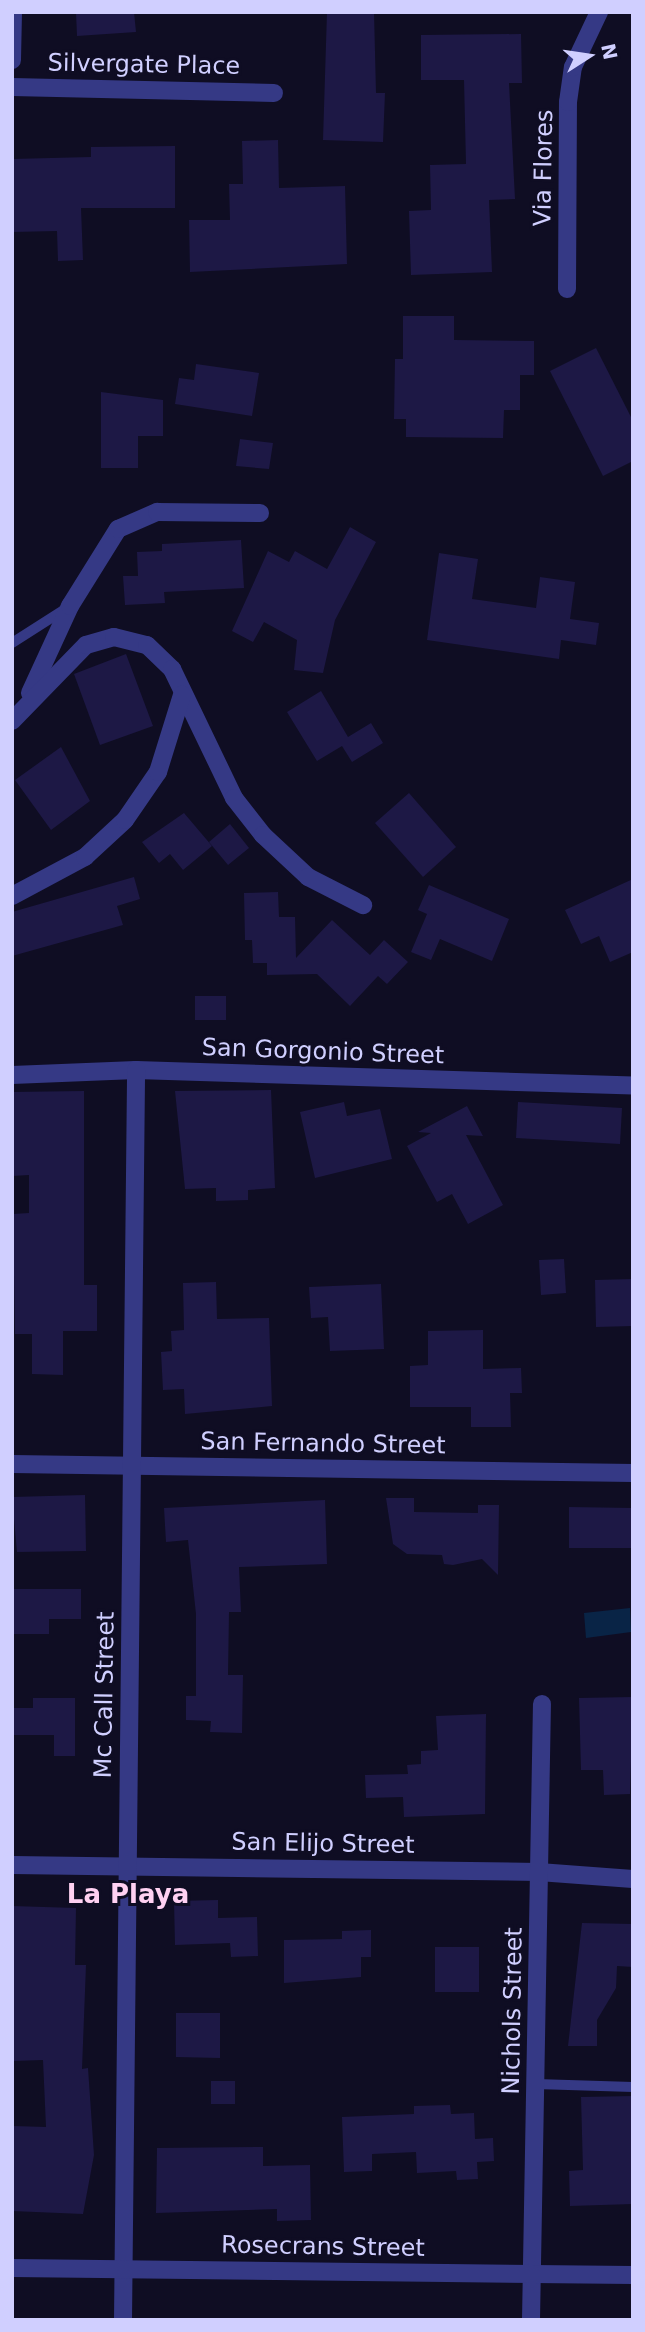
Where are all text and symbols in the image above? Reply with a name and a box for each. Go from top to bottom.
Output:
north arrow [554,21,624,91]
text: N [597,42,622,62]
street label: Silvergate Place [47,49,241,81]
street label: Via Flores [529,109,559,227]
street label: San Gorgonio Street [201,1033,445,1071]
street label: San Fernando Street [200,1427,446,1461]
street label: Mc Call Street [89,1611,121,1779]
street label: San Elijo Street [231,1828,415,1860]
district label: La Playa [67,1879,189,1911]
street label: Nichols Street [497,1927,529,2095]
street label: Rosecrans Street [221,2231,425,2263]

